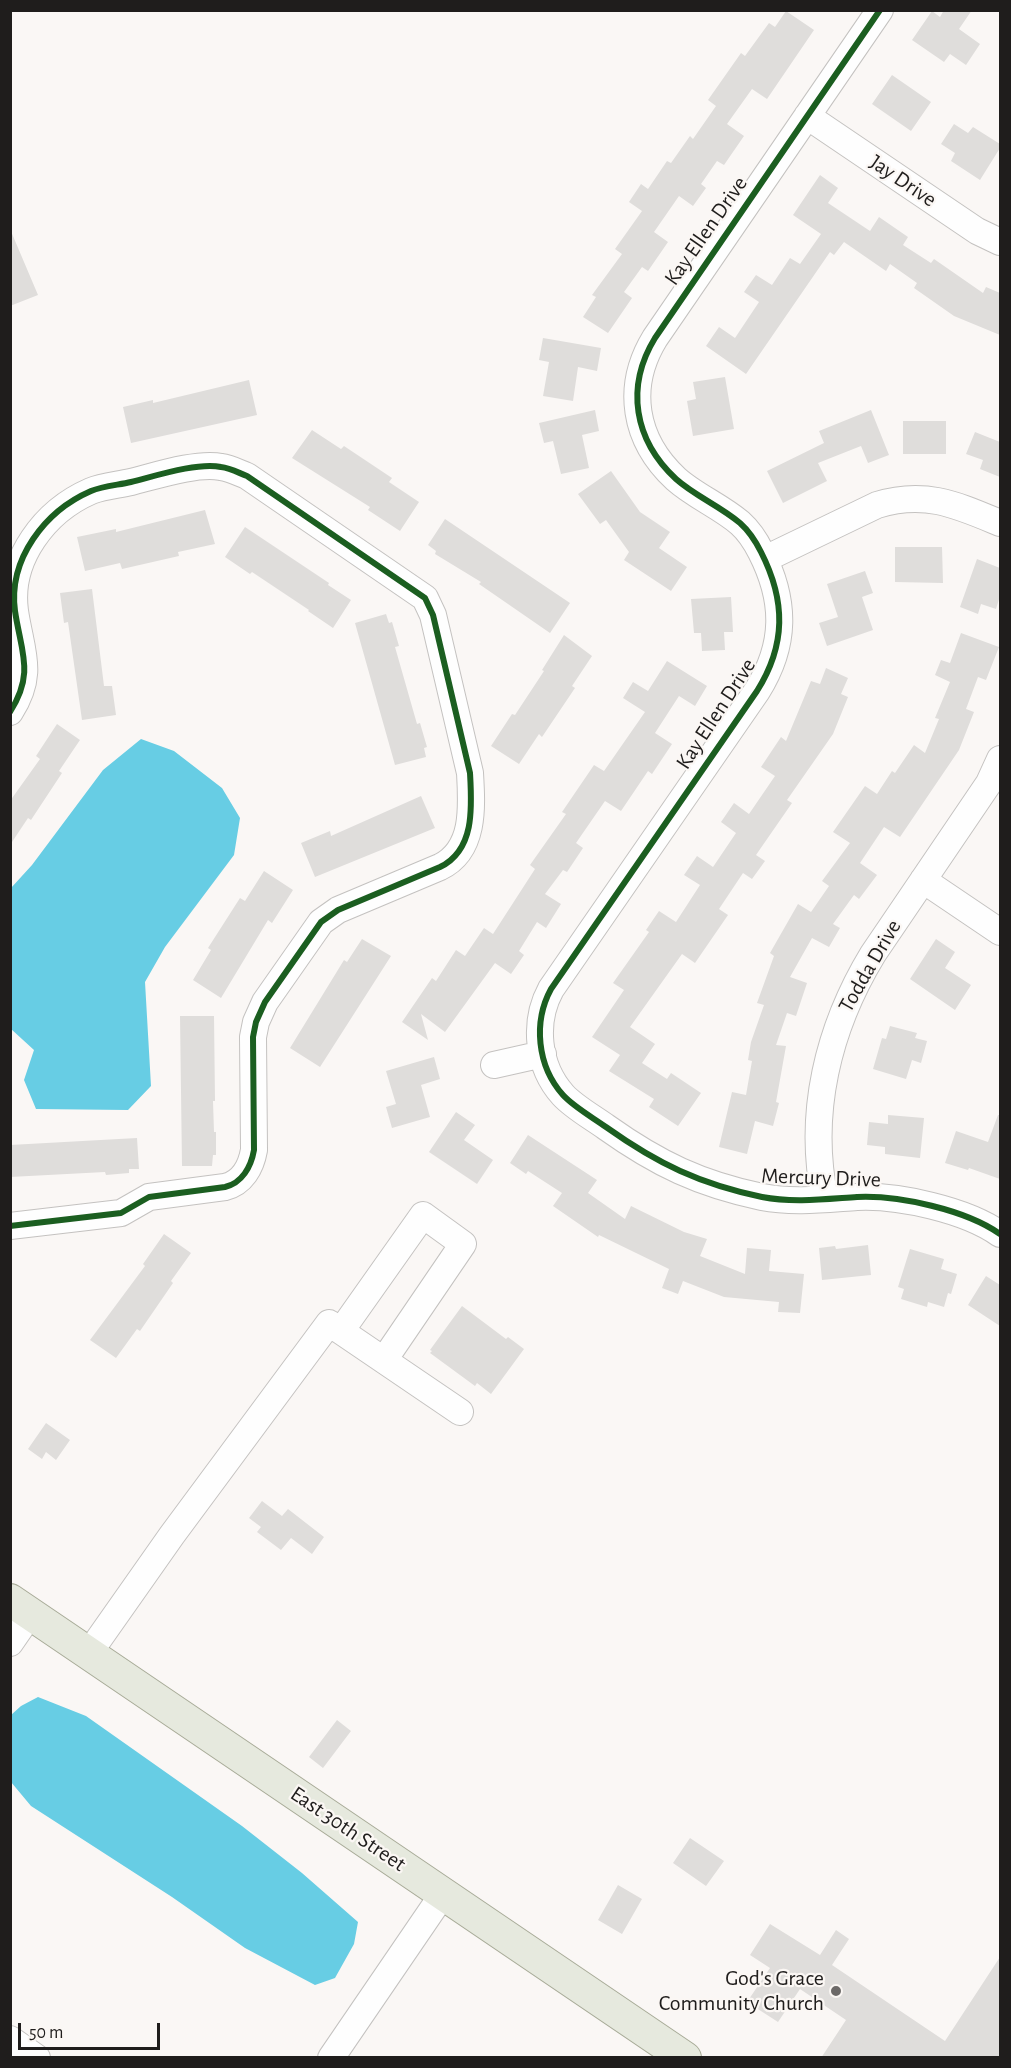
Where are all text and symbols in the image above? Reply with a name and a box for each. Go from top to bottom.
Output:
street label: Jay Drive [865,149,941,213]
street label: Kay Ellen Drive [659,171,753,291]
street label: Kay Ellen Drive [670,654,762,774]
street label: Todda Drive [833,915,907,1017]
street label: Mercury Drive [761,1163,881,1193]
street label: East 30th Street [285,1781,411,1877]
place label: God's Grace Community Church [659,1965,824,2017]
marker: God's Grace Community Church [829,1984,843,1998]
scale bar [21,2011,164,2049]
text: 50 m [29,2024,63,2042]

